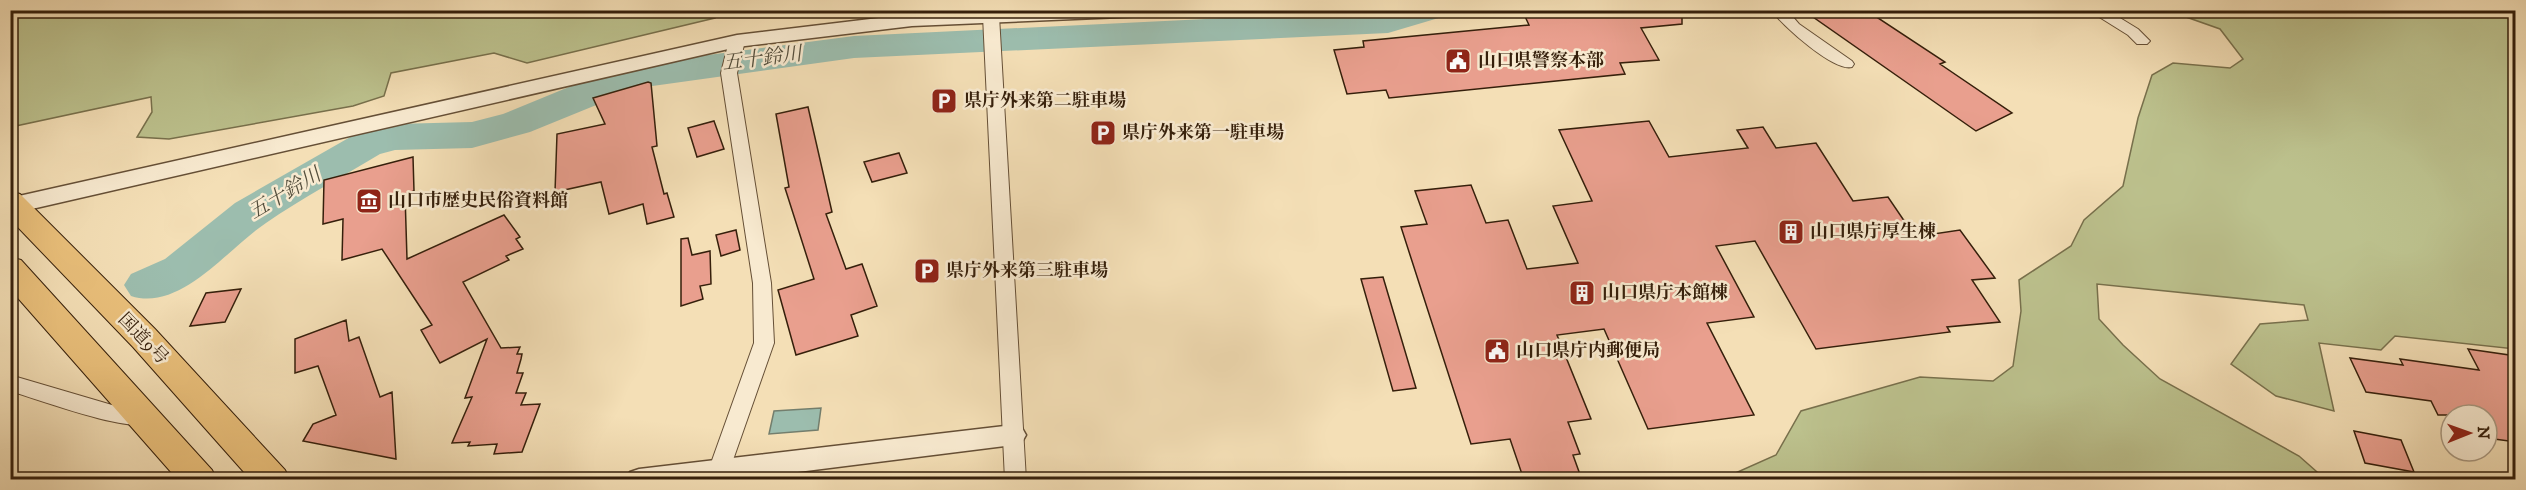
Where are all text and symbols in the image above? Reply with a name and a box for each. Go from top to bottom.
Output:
water label: 五十鈴川 [721,41,805,76]
public building icon: 山口県警察本部 [1443,46,1473,76]
place label: 山口県警察本部 [1478,50,1604,72]
parking icon: 県庁外来第二駐車場 [929,86,959,116]
place label: 県庁外来第二駐車場 [964,90,1126,112]
parking icon: 県庁外来第一駐車場 [1088,118,1118,148]
place label: 県庁外来第一駐車場 [1122,122,1284,144]
water label: 五十鈴川 [244,162,327,225]
museum icon: 山口市歴史民俗資料館 [354,186,384,216]
place label: 山口市歴史民俗資料館 [388,190,568,212]
building icon: 山口県庁厚生棟 [1776,217,1806,247]
place label: 山口県庁厚生棟 [1810,221,1936,243]
parking icon: 県庁外来第三駐車場 [912,256,942,286]
place label: 県庁外来第三駐車場 [946,260,1108,282]
building icon: 山口県庁本館棟 [1567,278,1597,308]
place label: 山口県庁本館棟 [1602,282,1728,304]
street label: 国道9号 [113,309,173,369]
public building icon: 山口県庁内郵便局 [1482,336,1512,366]
place label: 山口県庁内郵便局 [1516,340,1660,362]
north arrow [2439,403,2499,463]
text: N [2473,426,2493,439]

